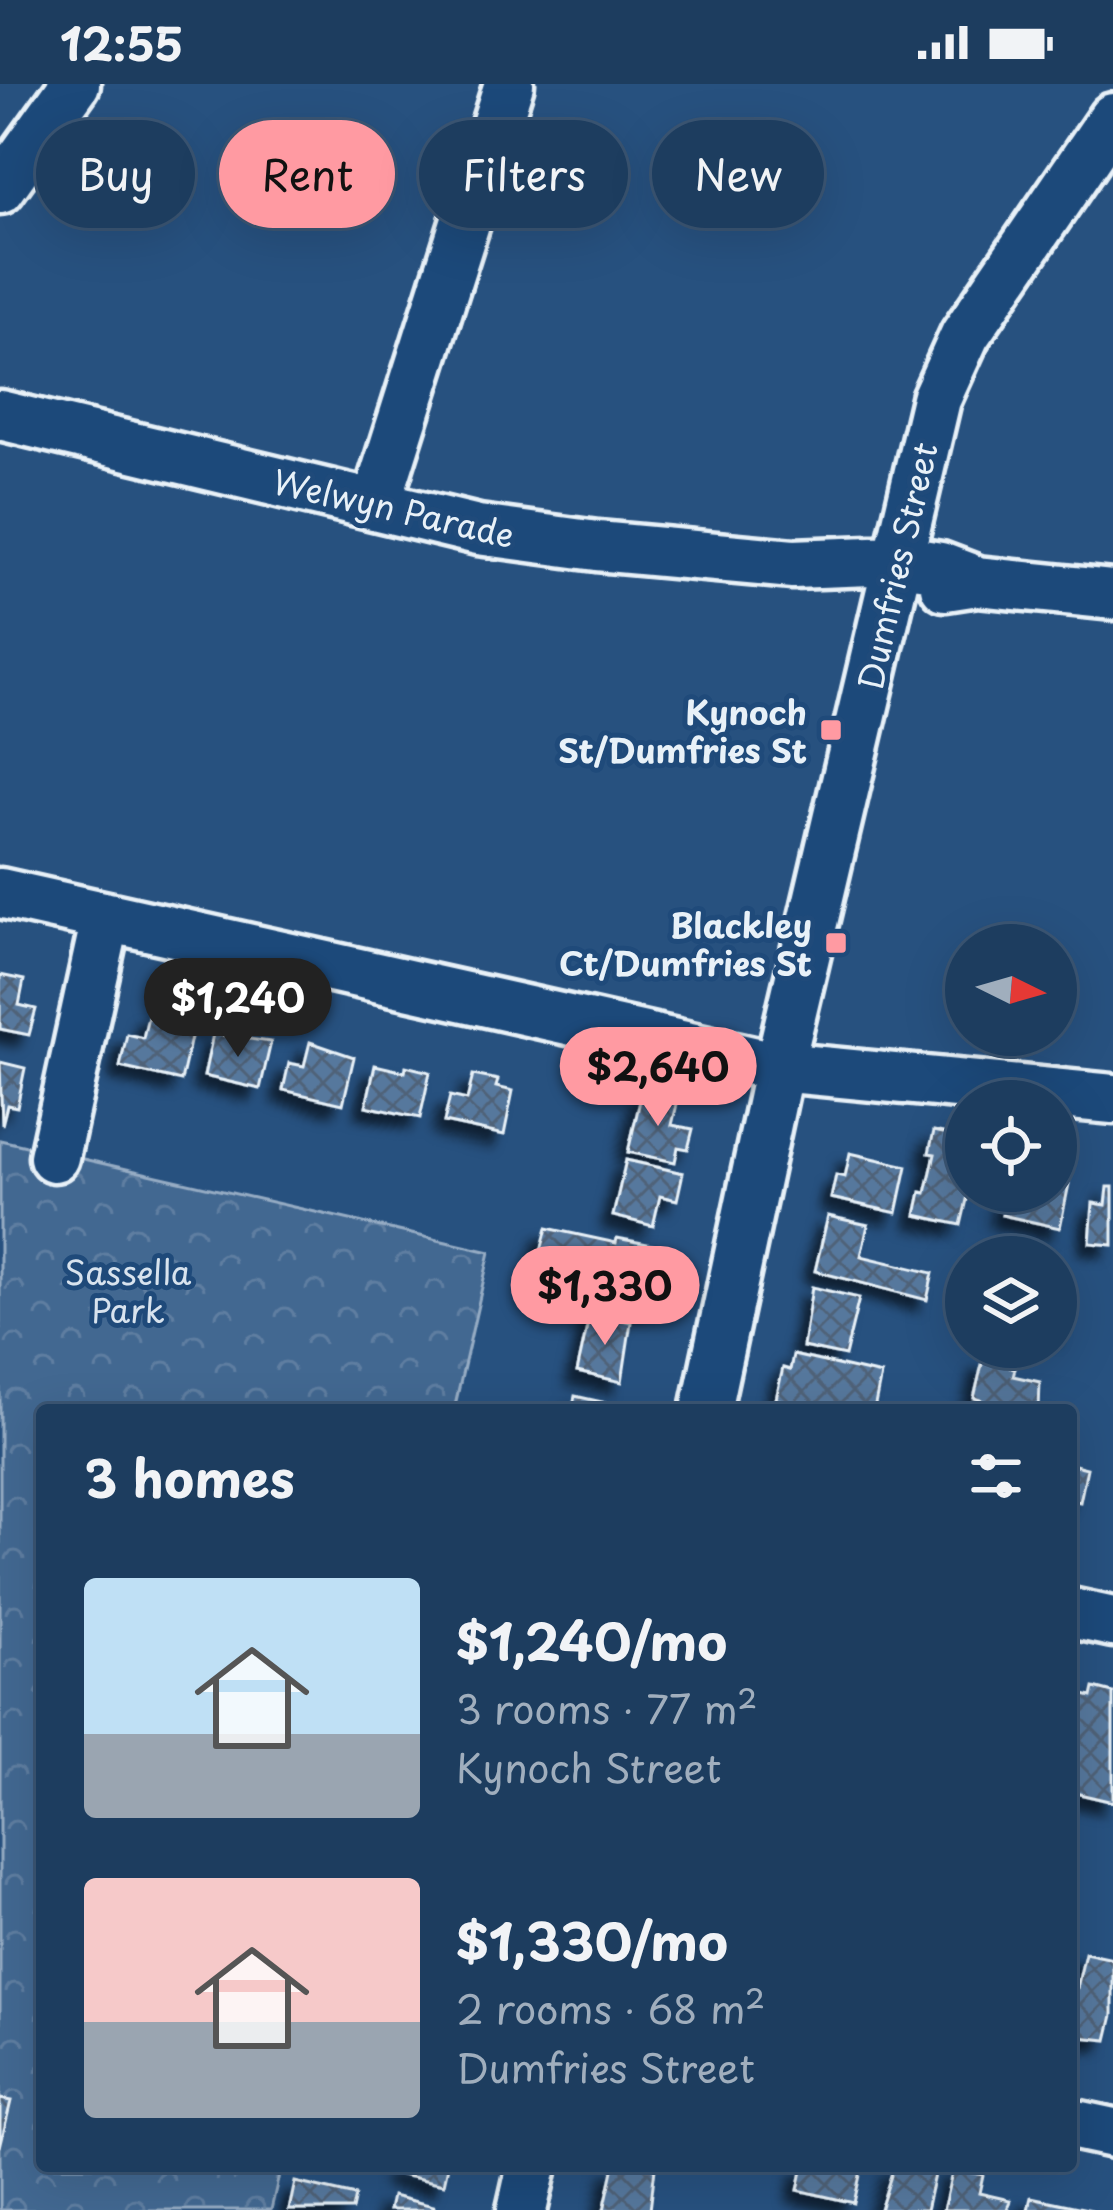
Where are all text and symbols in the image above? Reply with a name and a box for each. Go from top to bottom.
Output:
text: 12:55 [60,8,183,76]
chip: Buy [36,120,195,228]
chip: Rent [219,120,395,228]
chip: Filters [419,120,628,228]
chip: New [652,120,824,228]
street label: Dumfries Street [843,437,949,695]
street label: Welwyn Parade [268,455,520,559]
place label: Kynoch St/Dumfries St [558,686,807,774]
marker: Kynoch St/Dumfries St [818,717,844,743]
place label: Blackley Ct/Dumfries St [559,899,812,987]
north arrow [945,924,1077,1056]
map controls [945,924,1077,1368]
marker: Blackley Ct/Dumfries St [823,930,849,956]
pin: $1,240 [140,958,336,1060]
text: $1,240 [171,967,305,1026]
pin: $2,640 [560,1027,756,1129]
text: $2,640 [587,1036,729,1095]
button: locate [945,1080,1077,1212]
button: layers [945,1236,1077,1368]
park label: Sassella Park [65,1246,192,1334]
pin: $1,330 [507,1246,703,1348]
text: $1,330 [538,1255,672,1314]
text: 3 homes [84,1438,295,1515]
icon: filters [963,1443,1029,1509]
text: $1,240/mo [456,1601,727,1678]
icon: home [180,1626,324,1770]
text: 3 rooms · 77 m² [456,1678,758,1737]
text: Kynoch Street [456,1737,721,1796]
text: $1,330/mo [456,1901,728,1978]
icon: home [180,1926,324,2070]
text: 2 rooms · 68 m² [456,1978,765,2037]
text: Dumfries Street [456,2037,755,2096]

